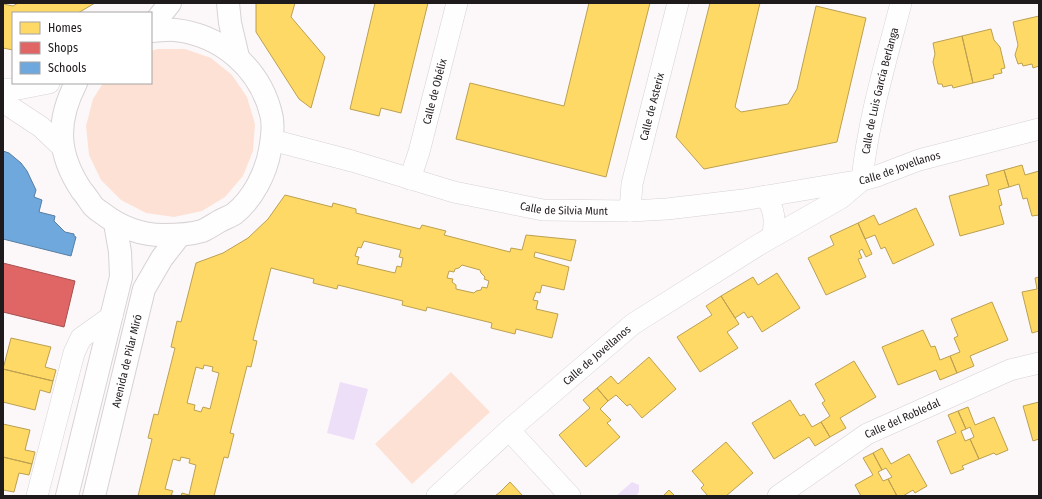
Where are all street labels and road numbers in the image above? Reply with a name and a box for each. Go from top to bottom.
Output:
street label: Calle de Luis García Berlanga [859,26,901,155]
street label: Calle de Obélix [420,57,449,126]
street label: Calle de Asterix [637,71,667,142]
street label: Calle de Jovellanos [858,148,942,187]
street label: Calle de Silvia Munt [519,199,608,217]
street label: Avenida de Pilar Miró [109,313,144,409]
street label: Calle de Jovellanos [560,322,633,388]
street label: Calle del Robledal [862,396,942,441]

